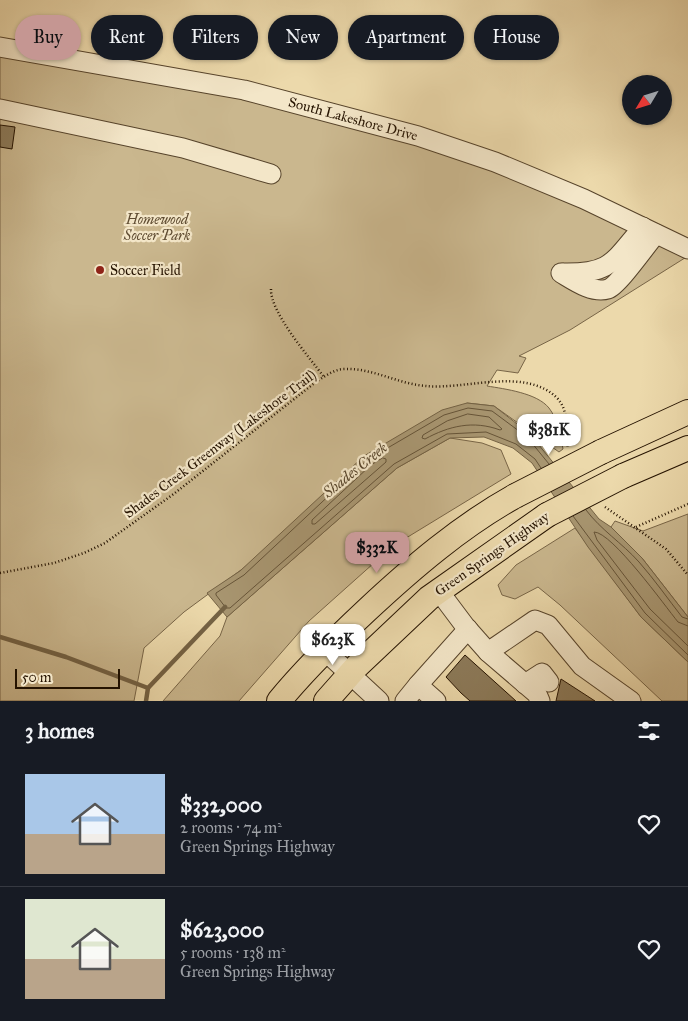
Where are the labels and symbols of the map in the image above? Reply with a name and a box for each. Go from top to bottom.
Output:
north arrow [622,75,672,125]
street label: South Lakeshore Drive [286,94,420,144]
park label: Homewood Soccer Park [123,211,191,244]
place label: Soccer Field [110,262,181,279]
marker: Soccer Field [94,264,106,276]
street label: Shades Creek Greenway (Lakeshore Trail) [121,366,320,523]
pin: $381K [514,414,584,456]
water label: Shades Creek [318,438,391,502]
street label: Green Springs Highway [432,508,553,600]
pin: $332K [342,532,412,574]
pin: $623K [298,624,368,666]
scale bar [15,666,120,689]

